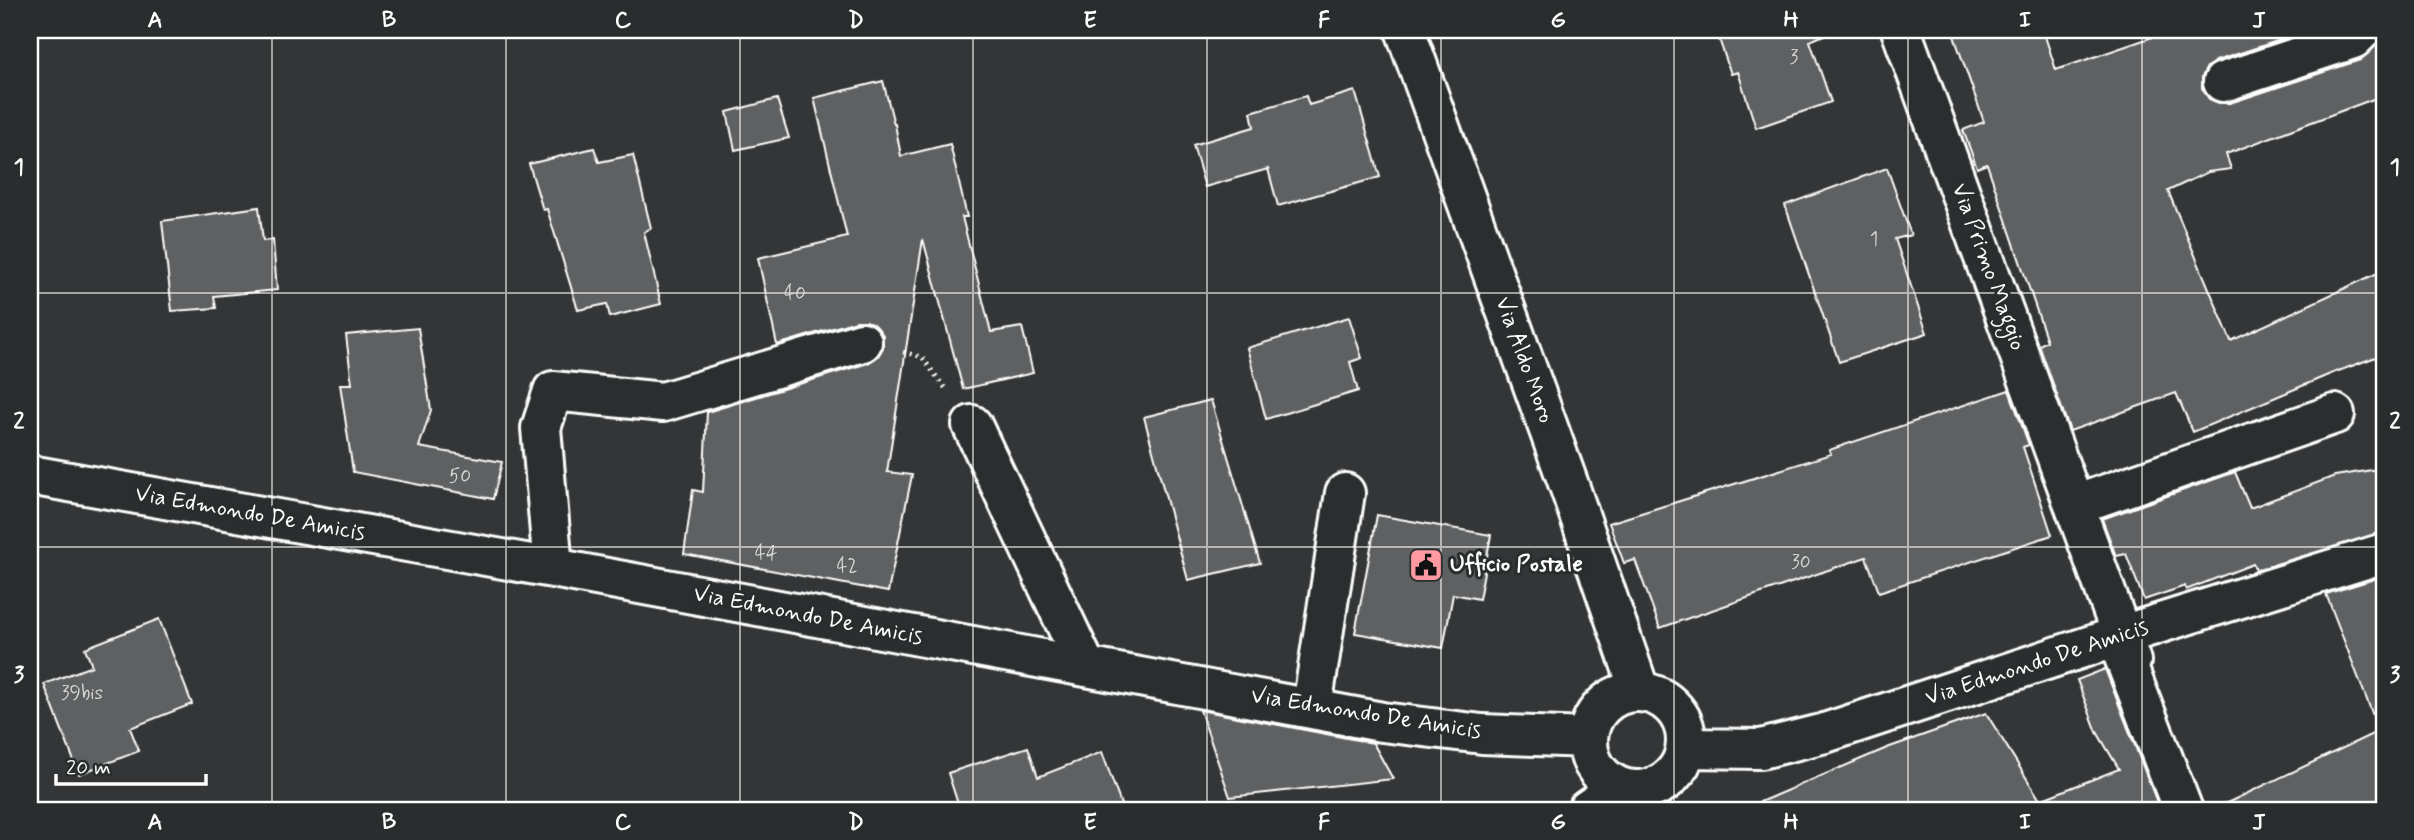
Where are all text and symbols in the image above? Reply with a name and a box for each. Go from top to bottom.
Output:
text: A [147,6,163,36]
text: B [382,6,397,36]
text: C [615,6,632,36]
text: D [848,6,864,36]
text: E [1083,6,1097,36]
text: F [1318,6,1330,36]
text: G [1550,6,1566,36]
text: H [1783,6,1799,36]
text: I [2019,6,2031,36]
text: J [2252,6,2266,36]
house number: 3 [1790,45,1799,70]
text: 1 [14,153,24,183]
text: 1 [2390,153,2400,183]
street label: Via Primo Maggio [1942,179,2032,355]
house number: 1 [1870,227,1878,252]
house number: 40 [784,281,806,306]
street label: Via Aldo Moro [1487,293,1561,427]
text: 2 [13,407,25,437]
text: 2 [2389,407,2401,437]
house number: 50 [449,464,471,489]
street label: Via Edmondo De Amicis [133,479,367,549]
house number: 44 [755,541,777,566]
public building icon: Ufficio Postale [1407,546,1445,584]
place label: Ufficio Postale [1450,550,1583,580]
house number: 30 [1791,550,1811,575]
house number: 42 [836,554,858,579]
street label: Via Edmondo De Amicis [691,579,925,653]
street label: Via Edmondo De Amicis [1922,613,2152,713]
text: 3 [14,661,25,691]
text: 3 [2390,661,2401,691]
house number: 39bis [61,681,103,706]
street label: Via Edmondo De Amicis [1249,681,1483,747]
scale bar [56,742,206,786]
text: 20 m [66,754,111,782]
text: A [147,808,163,838]
text: B [382,808,397,838]
text: C [615,808,632,838]
text: D [848,808,864,838]
text: E [1083,808,1097,838]
text: F [1318,808,1330,838]
text: G [1550,808,1566,838]
text: H [1783,808,1799,838]
text: I [2019,808,2031,838]
text: J [2252,808,2266,838]

